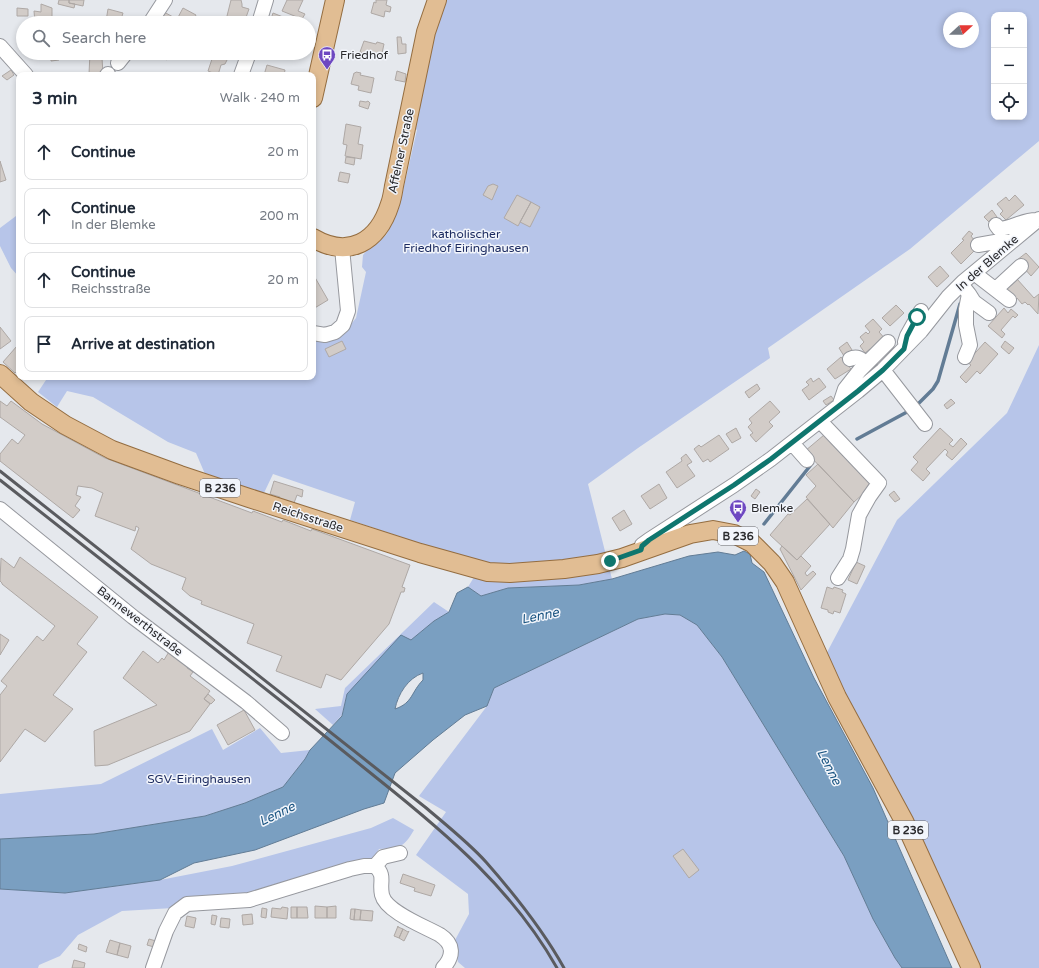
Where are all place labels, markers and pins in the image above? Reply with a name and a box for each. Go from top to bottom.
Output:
bus stop icon: Friedhof [317,45,337,70]
place label: Friedhof [340,48,388,62]
bus stop icon: Blemke [728,498,748,523]
place label: Blemke [751,501,793,515]

